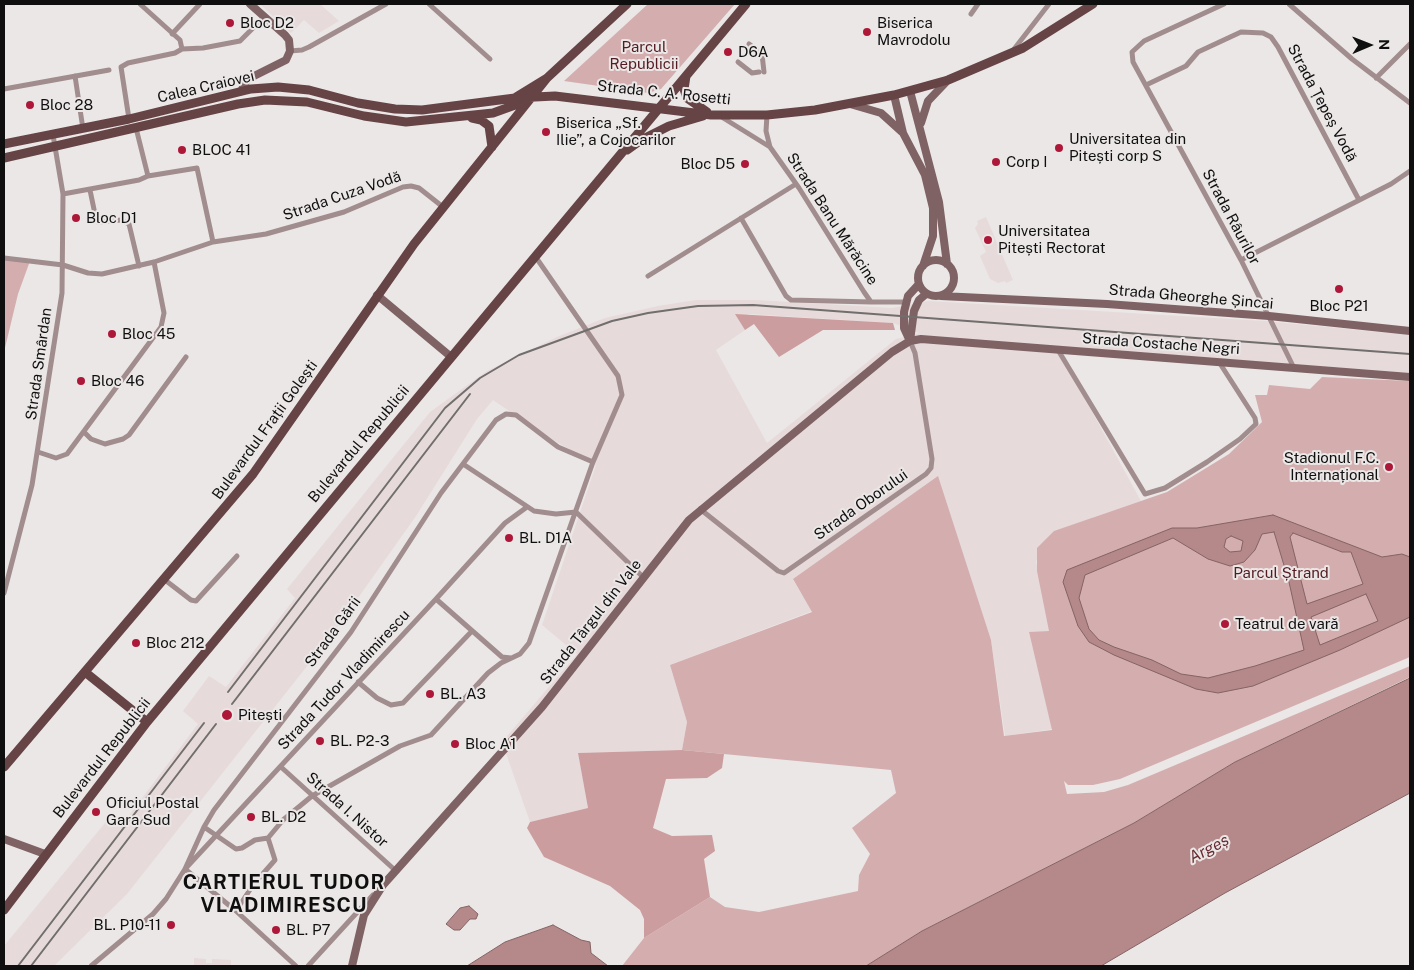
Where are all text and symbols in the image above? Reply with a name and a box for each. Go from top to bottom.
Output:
place label: Bloc D2 [240,14,294,32]
place label: Biserica Mavrodolu [877,14,951,49]
marker: Bloc D2 [224,17,236,29]
north arrow [1344,20,1394,70]
marker: Biserica Mavrodolu [861,26,873,38]
park label: Parcul Republicii [610,38,678,73]
text: N [1376,39,1392,50]
street label: Strada Țepeș Vodă [1283,41,1361,165]
place label: D6A [738,43,768,61]
marker: D6A [722,46,734,58]
street label: Calea Craiovei [156,67,256,107]
street label: Strada C. A. Rosetti [596,77,732,109]
place label: Bloc 28 [40,96,93,114]
marker: Bloc 28 [24,99,36,111]
place label: Biserica „Sf. Ilie”, a Cojocarilor [556,114,676,149]
marker: Biserica „Sf. Ilie”, a Cojocarilor [540,126,552,138]
place label: Universitatea din Pitești corp S [1069,130,1186,165]
place label: BLOC 41 [192,141,251,159]
marker: Universitatea din Pitești corp S [1053,142,1065,154]
marker: BLOC 41 [176,144,188,156]
street label: Strada Banu Mărăcine [782,149,882,289]
place label: Corp I [1006,153,1047,171]
place label: Bloc D5 [680,155,735,173]
marker: Corp I [990,156,1002,168]
marker: Bloc D5 [739,158,751,170]
street label: Strada Râurilor [1198,166,1264,268]
street label: Strada Cuza Vodă [281,167,403,225]
place label: Bloc D1 [86,209,137,227]
marker: Bloc D1 [70,212,82,224]
place label: Universitatea Pitești Rectorat [998,222,1106,257]
marker: Universitatea Pitești Rectorat [982,234,994,246]
street label: Strada Gheorghe Șincai [1108,281,1274,313]
marker: Bloc P21 [1333,283,1345,295]
place label: Bloc P21 [1309,297,1369,315]
street label: Strada Smârdan [22,307,56,421]
place label: Bloc 45 [122,325,175,343]
marker: Bloc 45 [106,328,118,340]
street label: Strada Costache Negri [1082,330,1240,358]
street label: Bulevardul Frații Golești [209,357,321,503]
place label: Bloc 46 [91,372,144,390]
marker: Bloc 46 [75,375,87,387]
street label: Bulevardul Republicii [305,382,413,506]
place label: Stadionul F.C. Internațional [1284,449,1379,484]
marker: Stadionul F.C. Internațional [1383,461,1395,473]
street label: Strada Oborului [811,466,911,544]
place label: BL. D1A [519,529,572,547]
marker: BL. D1A [503,532,515,544]
street label: Strada Târgul din Vale [537,556,645,688]
park label: Parcul Ștrand [1233,564,1329,582]
street label: Strada Gării [301,593,365,671]
street label: Strada Tudor Vladimirescu [274,606,414,754]
place label: Teatrul de vară [1235,615,1339,633]
marker: Teatrul de vară [1219,618,1231,630]
place label: Bloc 212 [146,634,204,652]
marker: Bloc 212 [130,637,142,649]
place label: BL. A3 [440,685,486,703]
marker: BL. A3 [424,688,436,700]
street label: Bulevardul Republicii [49,694,155,822]
place label: Pitești [238,706,282,724]
marker: Pitești [220,708,234,722]
place label: BL. P2-3 [330,732,389,750]
marker: BL. P2-3 [314,735,326,747]
place label: Bloc A1 [465,735,516,753]
marker: Bloc A1 [449,738,461,750]
street label: Strada I. Nistor [302,769,392,851]
place label: Oficiul Postal Gara Sud [106,794,199,829]
marker: Oficiul Postal Gara Sud [90,806,102,818]
place label: BL. D2 [261,808,306,826]
marker: BL. D2 [245,811,257,823]
water label: Argeș [1186,831,1232,867]
district label: CARTIERUL TUDOR VLADIMIRESCU [181,871,387,918]
place label: BL. P10-11 [94,916,161,934]
marker: BL. P10-11 [165,919,177,931]
place label: BL. P7 [286,921,330,939]
marker: BL. P7 [270,924,282,936]

